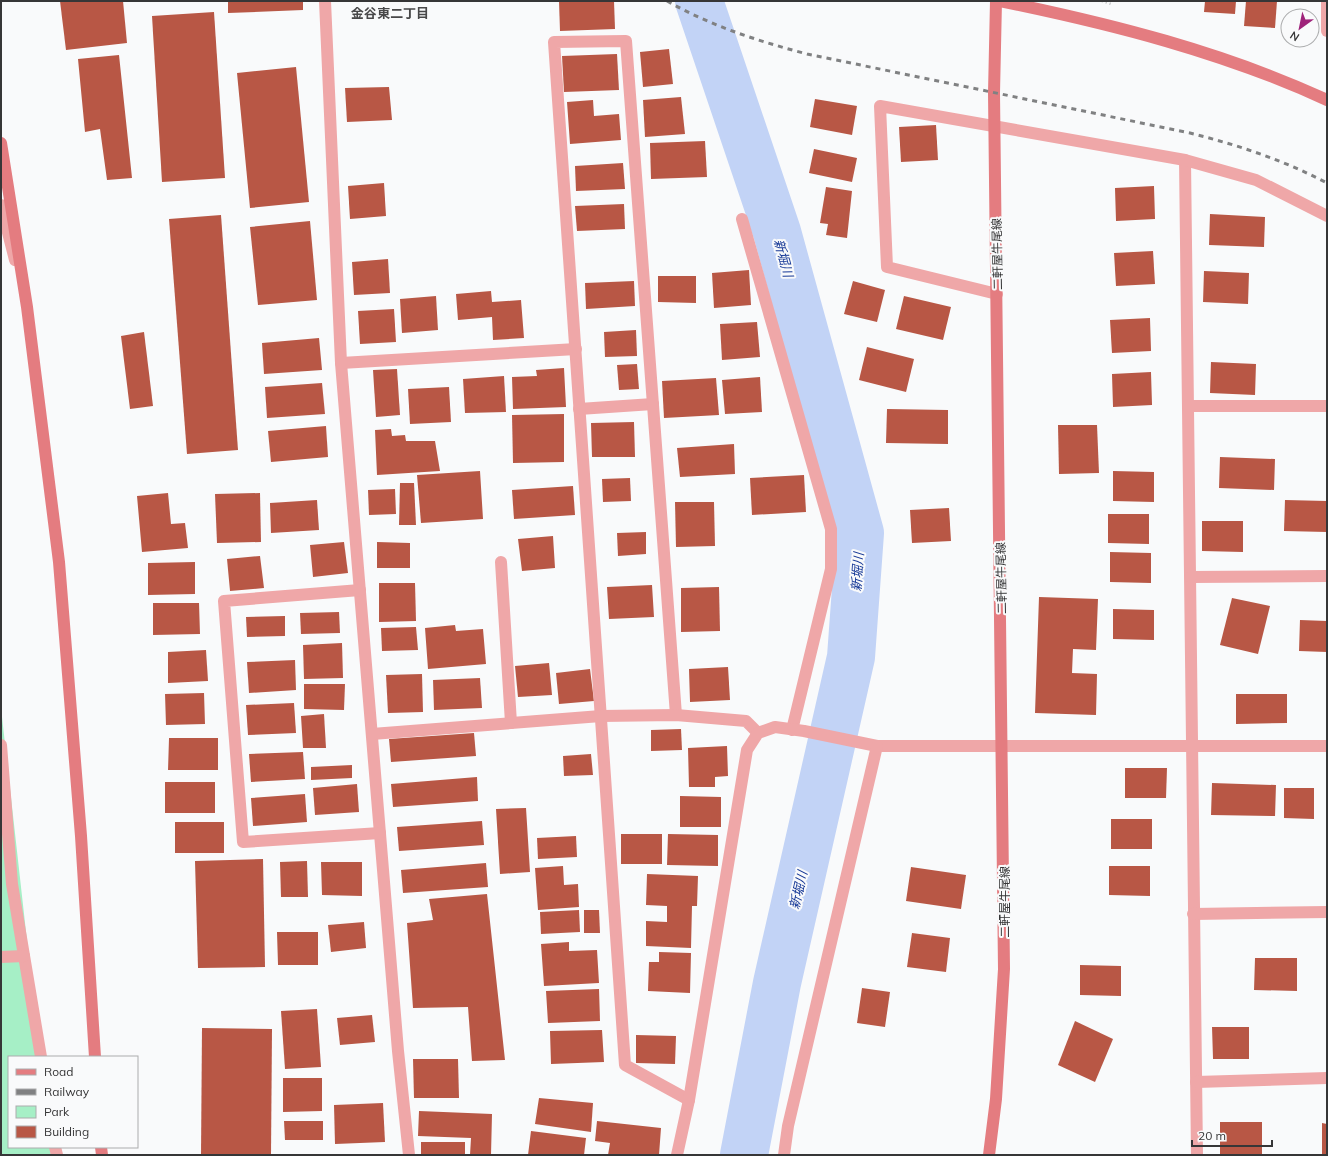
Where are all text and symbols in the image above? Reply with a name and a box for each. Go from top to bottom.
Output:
district label: 金谷東二丁目 [351,5,429,21]
north arrow [1280,8,1320,48]
text: N [1287,28,1302,45]
street label: 二軒屋牛尾線 [989,218,1005,290]
water label: 新堀川 [771,237,797,281]
street label: 二軒屋牛尾線 [993,542,1009,614]
water label: 新堀川 [848,550,866,592]
street label: 二軒屋牛尾線 [997,866,1012,938]
water label: 新堀川 [786,867,811,911]
legend [8,1056,138,1148]
text: Road [44,1064,73,1079]
text: Railway [44,1084,90,1099]
text: Park [44,1104,70,1119]
scale bar [1192,1122,1272,1148]
text: Building [44,1124,89,1139]
text: 20 m [1198,1128,1226,1143]

